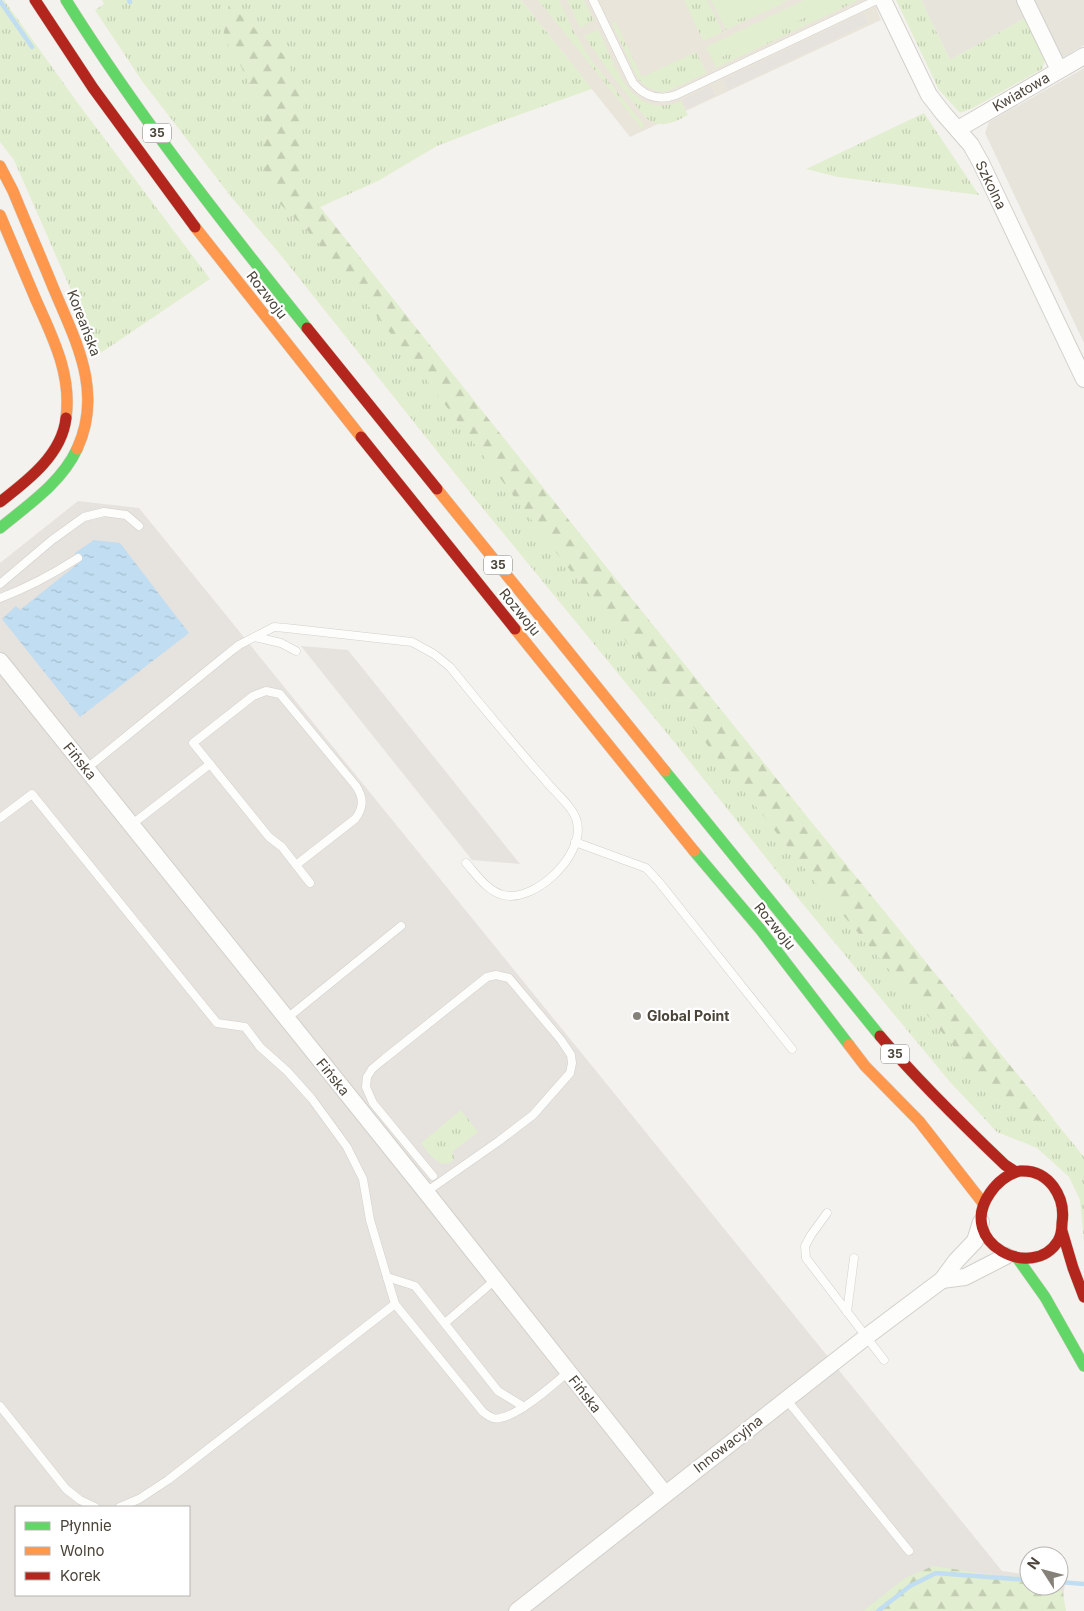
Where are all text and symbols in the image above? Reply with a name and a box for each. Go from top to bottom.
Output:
street label: Kwiatowa [989,68,1052,115]
road number: 35 [143,124,171,142]
street label: Szkolna [972,158,1010,212]
street label: Rozwoju [243,267,291,322]
street label: Koreańska [64,287,105,358]
road number: 35 [484,556,512,574]
street label: Rozwoju [496,585,545,639]
street label: Fińska [60,739,100,783]
street label: Rozwoju [751,899,800,953]
place label: Global Point [647,1007,729,1024]
marker: Global Point [631,1010,643,1022]
road number: 35 [881,1044,909,1064]
street label: Fińska [313,1055,353,1099]
street label: Fińska [565,1372,605,1416]
street label: Innowacyjna [690,1411,766,1476]
legend [15,1506,190,1596]
text: Płynnie [60,1516,112,1535]
text: Wolno [60,1541,105,1560]
north arrow [1019,1546,1069,1596]
text: N [1023,1554,1043,1572]
text: Korek [60,1566,102,1585]

